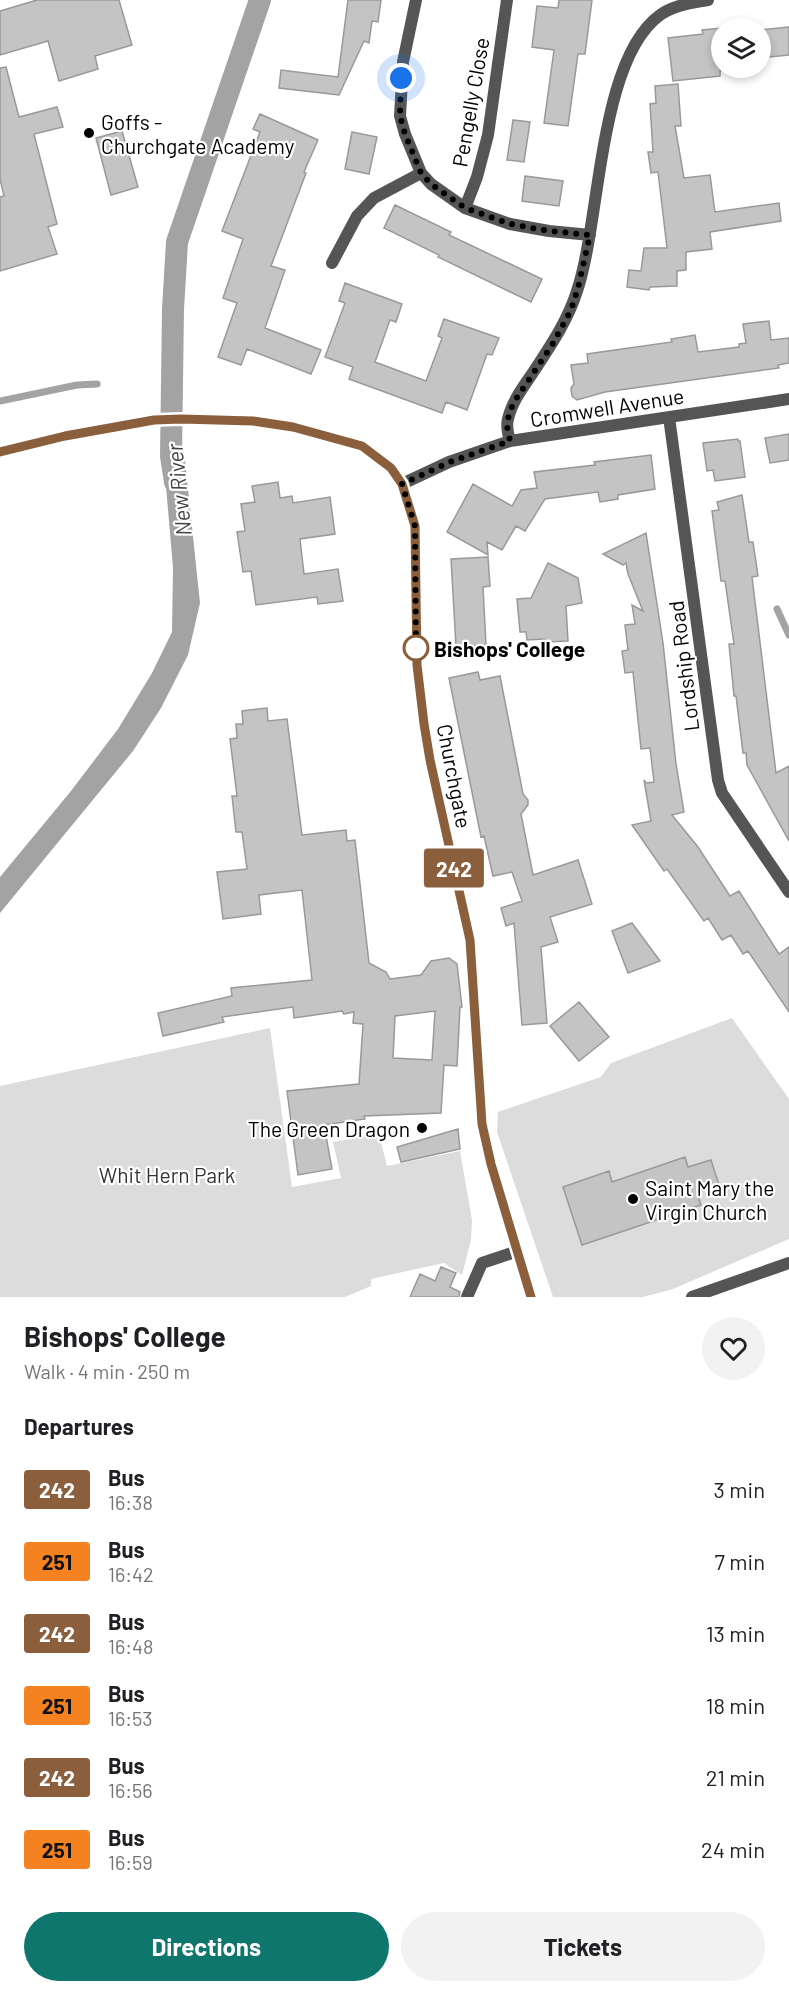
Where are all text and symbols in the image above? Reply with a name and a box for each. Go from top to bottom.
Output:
map controls [711,18,771,78]
button: layers [711,18,771,78]
street label: Pengelly Close [446,35,494,169]
your location [386,63,416,93]
place label: Goffs - Churchgate Academy [101,109,295,158]
marker: Goffs - Churchgate Academy [82,126,96,140]
street label: Cromwell Avenue [528,382,686,432]
water label: New River [160,441,196,537]
street label: Lordship Road [663,599,703,733]
marker: Bishops' College [403,635,429,661]
place label: Bishops' College [434,636,585,661]
street label: Churchgate [433,722,477,830]
line badge: 242 [420,848,488,888]
text: 242 [436,856,472,881]
place label: The Green Dragon [248,1116,410,1141]
marker: The Green Dragon [415,1121,429,1135]
park label: Whit Hern Park [99,1162,235,1187]
place label: Saint Mary the Virgin Church [645,1175,774,1224]
marker: Saint Mary the Virgin Church [626,1192,640,1206]
button: heart [702,1317,765,1380]
text: Bishops' College [24,1319,226,1353]
text: Walk · 4 min · 250 m [24,1359,190,1383]
text: Departures [24,1413,134,1439]
text: Bus [108,1464,145,1490]
text: 3 min [714,1476,765,1502]
text: 242 [39,1477,75,1502]
text: 16:38 [108,1490,153,1514]
text: Bus [108,1536,145,1562]
text: 7 min [715,1548,765,1574]
text: 251 [42,1549,72,1574]
text: 16:42 [108,1562,154,1586]
text: Bus [108,1608,145,1634]
text: 13 min [706,1620,765,1646]
text: 242 [39,1621,75,1646]
text: 16:48 [108,1634,154,1658]
text: Bus [108,1680,145,1706]
text: 18 min [706,1692,765,1718]
text: 251 [42,1693,72,1718]
text: 16:53 [108,1706,153,1730]
text: Bus [108,1752,145,1778]
text: 21 min [706,1764,765,1790]
text: 242 [39,1765,75,1790]
text: 16:56 [108,1778,153,1802]
text: Bus [108,1824,145,1850]
text: 24 min [701,1836,765,1862]
text: 251 [42,1837,72,1862]
text: 16:59 [108,1850,153,1874]
button: Directions [24,1912,389,1981]
button: Tickets [401,1912,765,1981]

